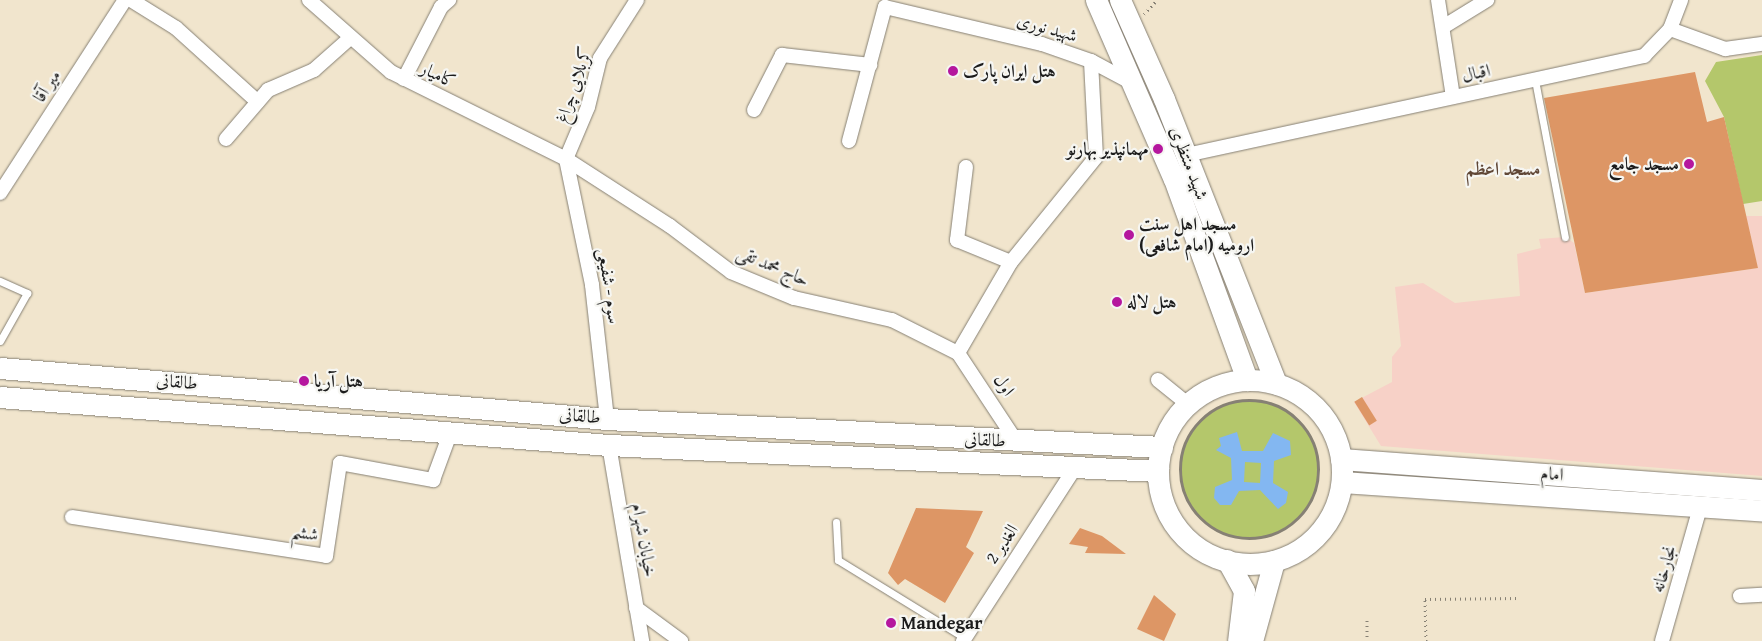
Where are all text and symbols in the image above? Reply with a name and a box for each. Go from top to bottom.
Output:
street label: شهید نوری [1014,9,1080,47]
street label: کربلایی چراغ [551,44,597,126]
street label: کامیار [417,57,459,93]
street label: اقبال [1460,59,1492,87]
place label: هتل ایران پارک [963,60,1056,82]
marker: هتل ایران پارک [947,65,959,77]
street label: میر آقا [29,66,65,106]
street label: شهید منتظری [1165,123,1213,203]
place label: مهمانپذیر بهارنو [1066,138,1148,160]
marker: مهمانپذیر بهارنو [1152,143,1164,155]
place label: مسجد جامع [1609,153,1679,175]
district label: مسجد اعظم [1465,158,1541,180]
marker: مسجد جامع [1683,158,1695,170]
place label: مسجد اهل سنت ارومیه (امام شافعی) [1139,214,1254,256]
marker: مسجد اهل سنت ارومیه (امام شافعی) [1123,229,1135,241]
street label: حاج محمد تقی [734,241,812,291]
street label: سوم - شفیعی [593,247,625,325]
place label: هتل لاله [1127,291,1176,313]
marker: هتل لاله [1111,296,1123,308]
street label: طالقانی [155,369,199,395]
place label: هتل آریا [314,370,363,392]
street label: اول [989,370,1019,400]
marker: هتل آریا [298,375,310,387]
street label: طالقانی [558,403,602,429]
street label: طالقانی [964,428,1006,452]
street label: امام [1540,462,1564,486]
street label: خیابان شهرام [627,501,661,579]
street label: ششم [290,520,320,546]
street label: 2 الغدیر [981,520,1023,568]
street label: نجارخانه [1647,543,1681,595]
place label: Mandegar [901,612,982,634]
marker: Mandegar [885,617,897,629]

